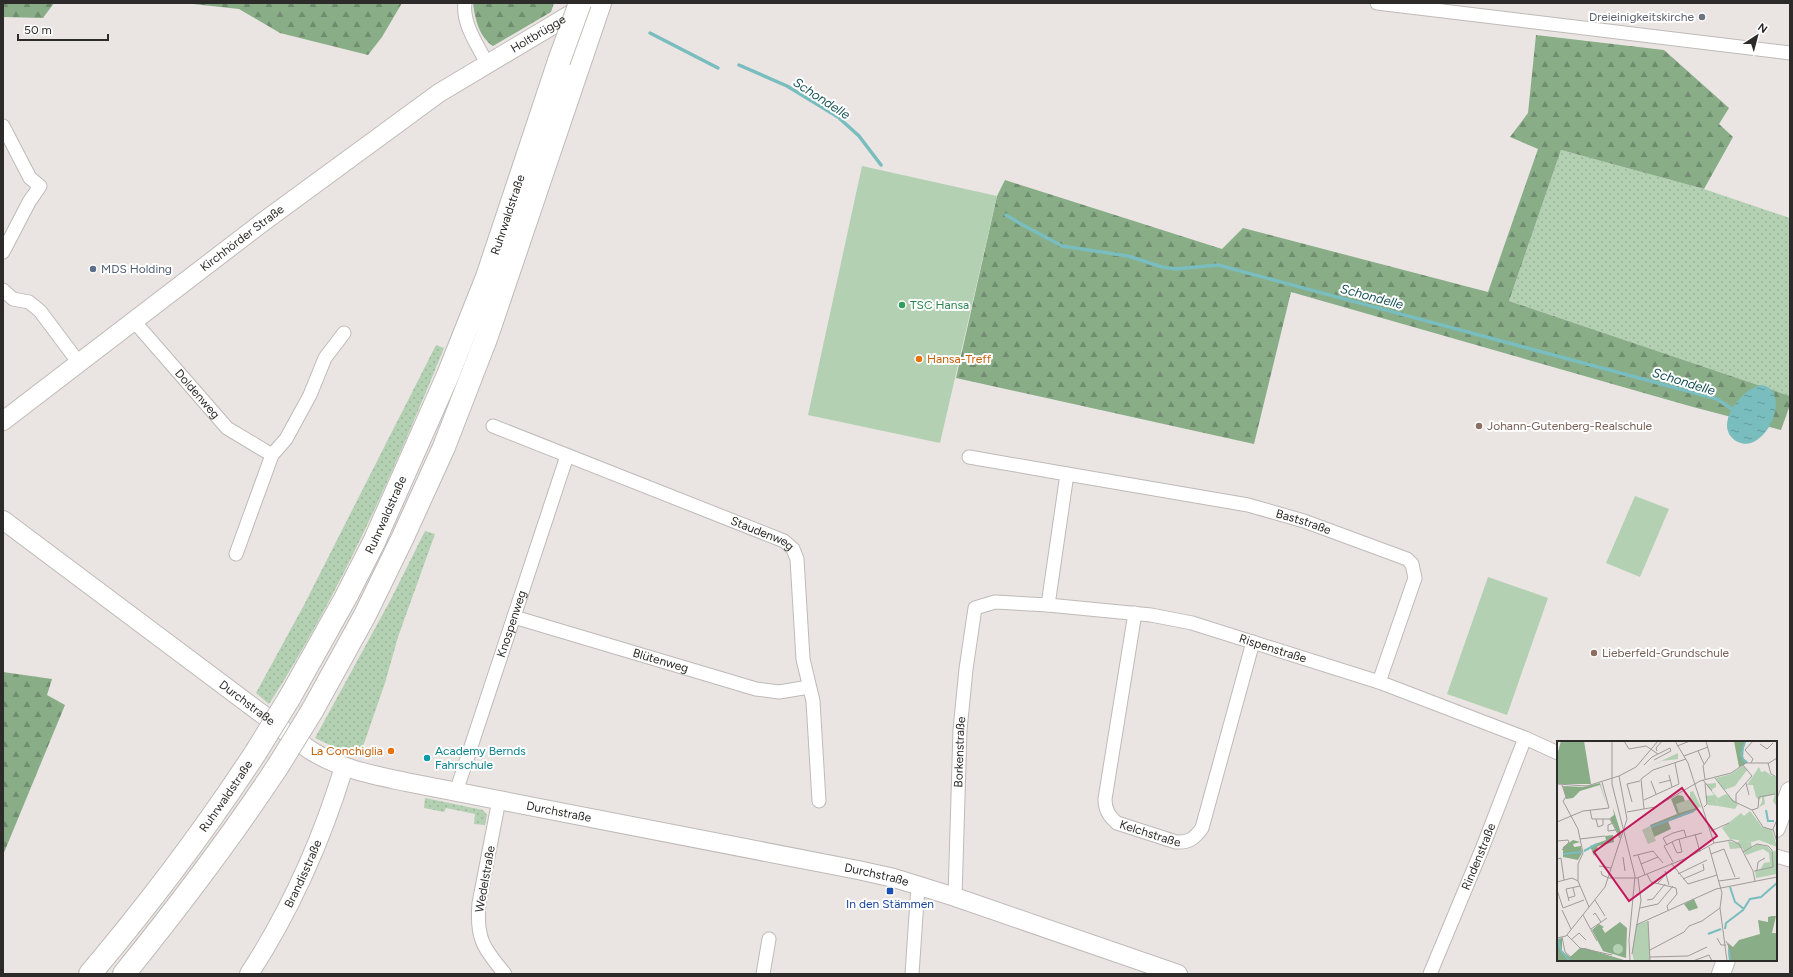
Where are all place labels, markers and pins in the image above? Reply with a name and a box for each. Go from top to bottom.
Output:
place label: Dreieinigkeitskirche [1589,10,1694,24]
marker: Dreieinigkeitskirche [1697,12,1707,22]
place label: MDS Holding [101,262,172,276]
marker: MDS Holding [88,264,98,274]
place label: TSC Hansa [910,298,969,312]
marker: TSC Hansa [897,300,907,310]
place label: Hansa-Treff [927,352,992,366]
marker: Hansa-Treff [914,354,924,364]
place label: Johann-Gutenberg-Realschule [1487,419,1653,433]
marker: Johann-Gutenberg-Realschule [1474,421,1484,431]
place label: Lieberfeld-Grundschule [1602,646,1730,660]
marker: Lieberfeld-Grundschule [1589,648,1599,658]
place label: La Conchiglia [311,744,383,758]
place label: Academy Bernds Fahrschule [435,744,526,772]
marker: La Conchiglia [386,746,396,756]
marker: Academy Bernds Fahrschule [422,753,432,763]
marker: In den Stämmen [885,886,895,896]
place label: In den Stämmen [846,897,934,911]

